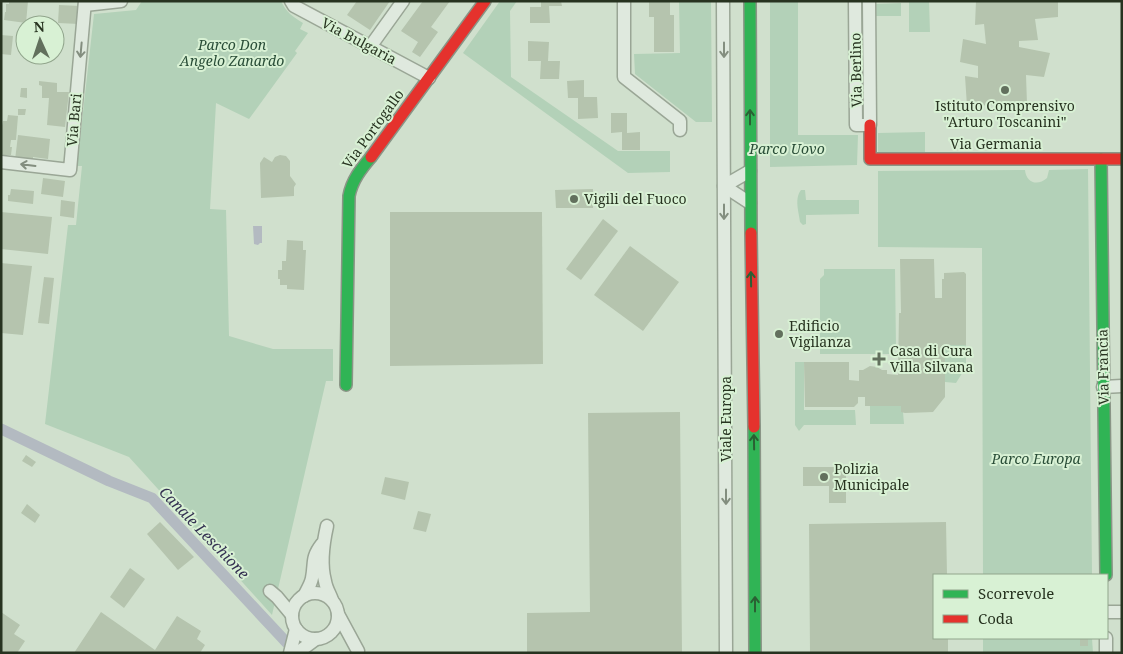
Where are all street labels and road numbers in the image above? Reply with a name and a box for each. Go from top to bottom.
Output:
street label: Via Bulgaria [318,13,400,68]
street label: Via Berlino [845,33,866,107]
street label: Via Portogallo [337,85,408,172]
street label: Via Bari [62,92,85,147]
street label: Via Germania [950,134,1042,153]
street label: Via Francia [1092,329,1113,405]
street label: Viale Europa [716,376,735,462]

